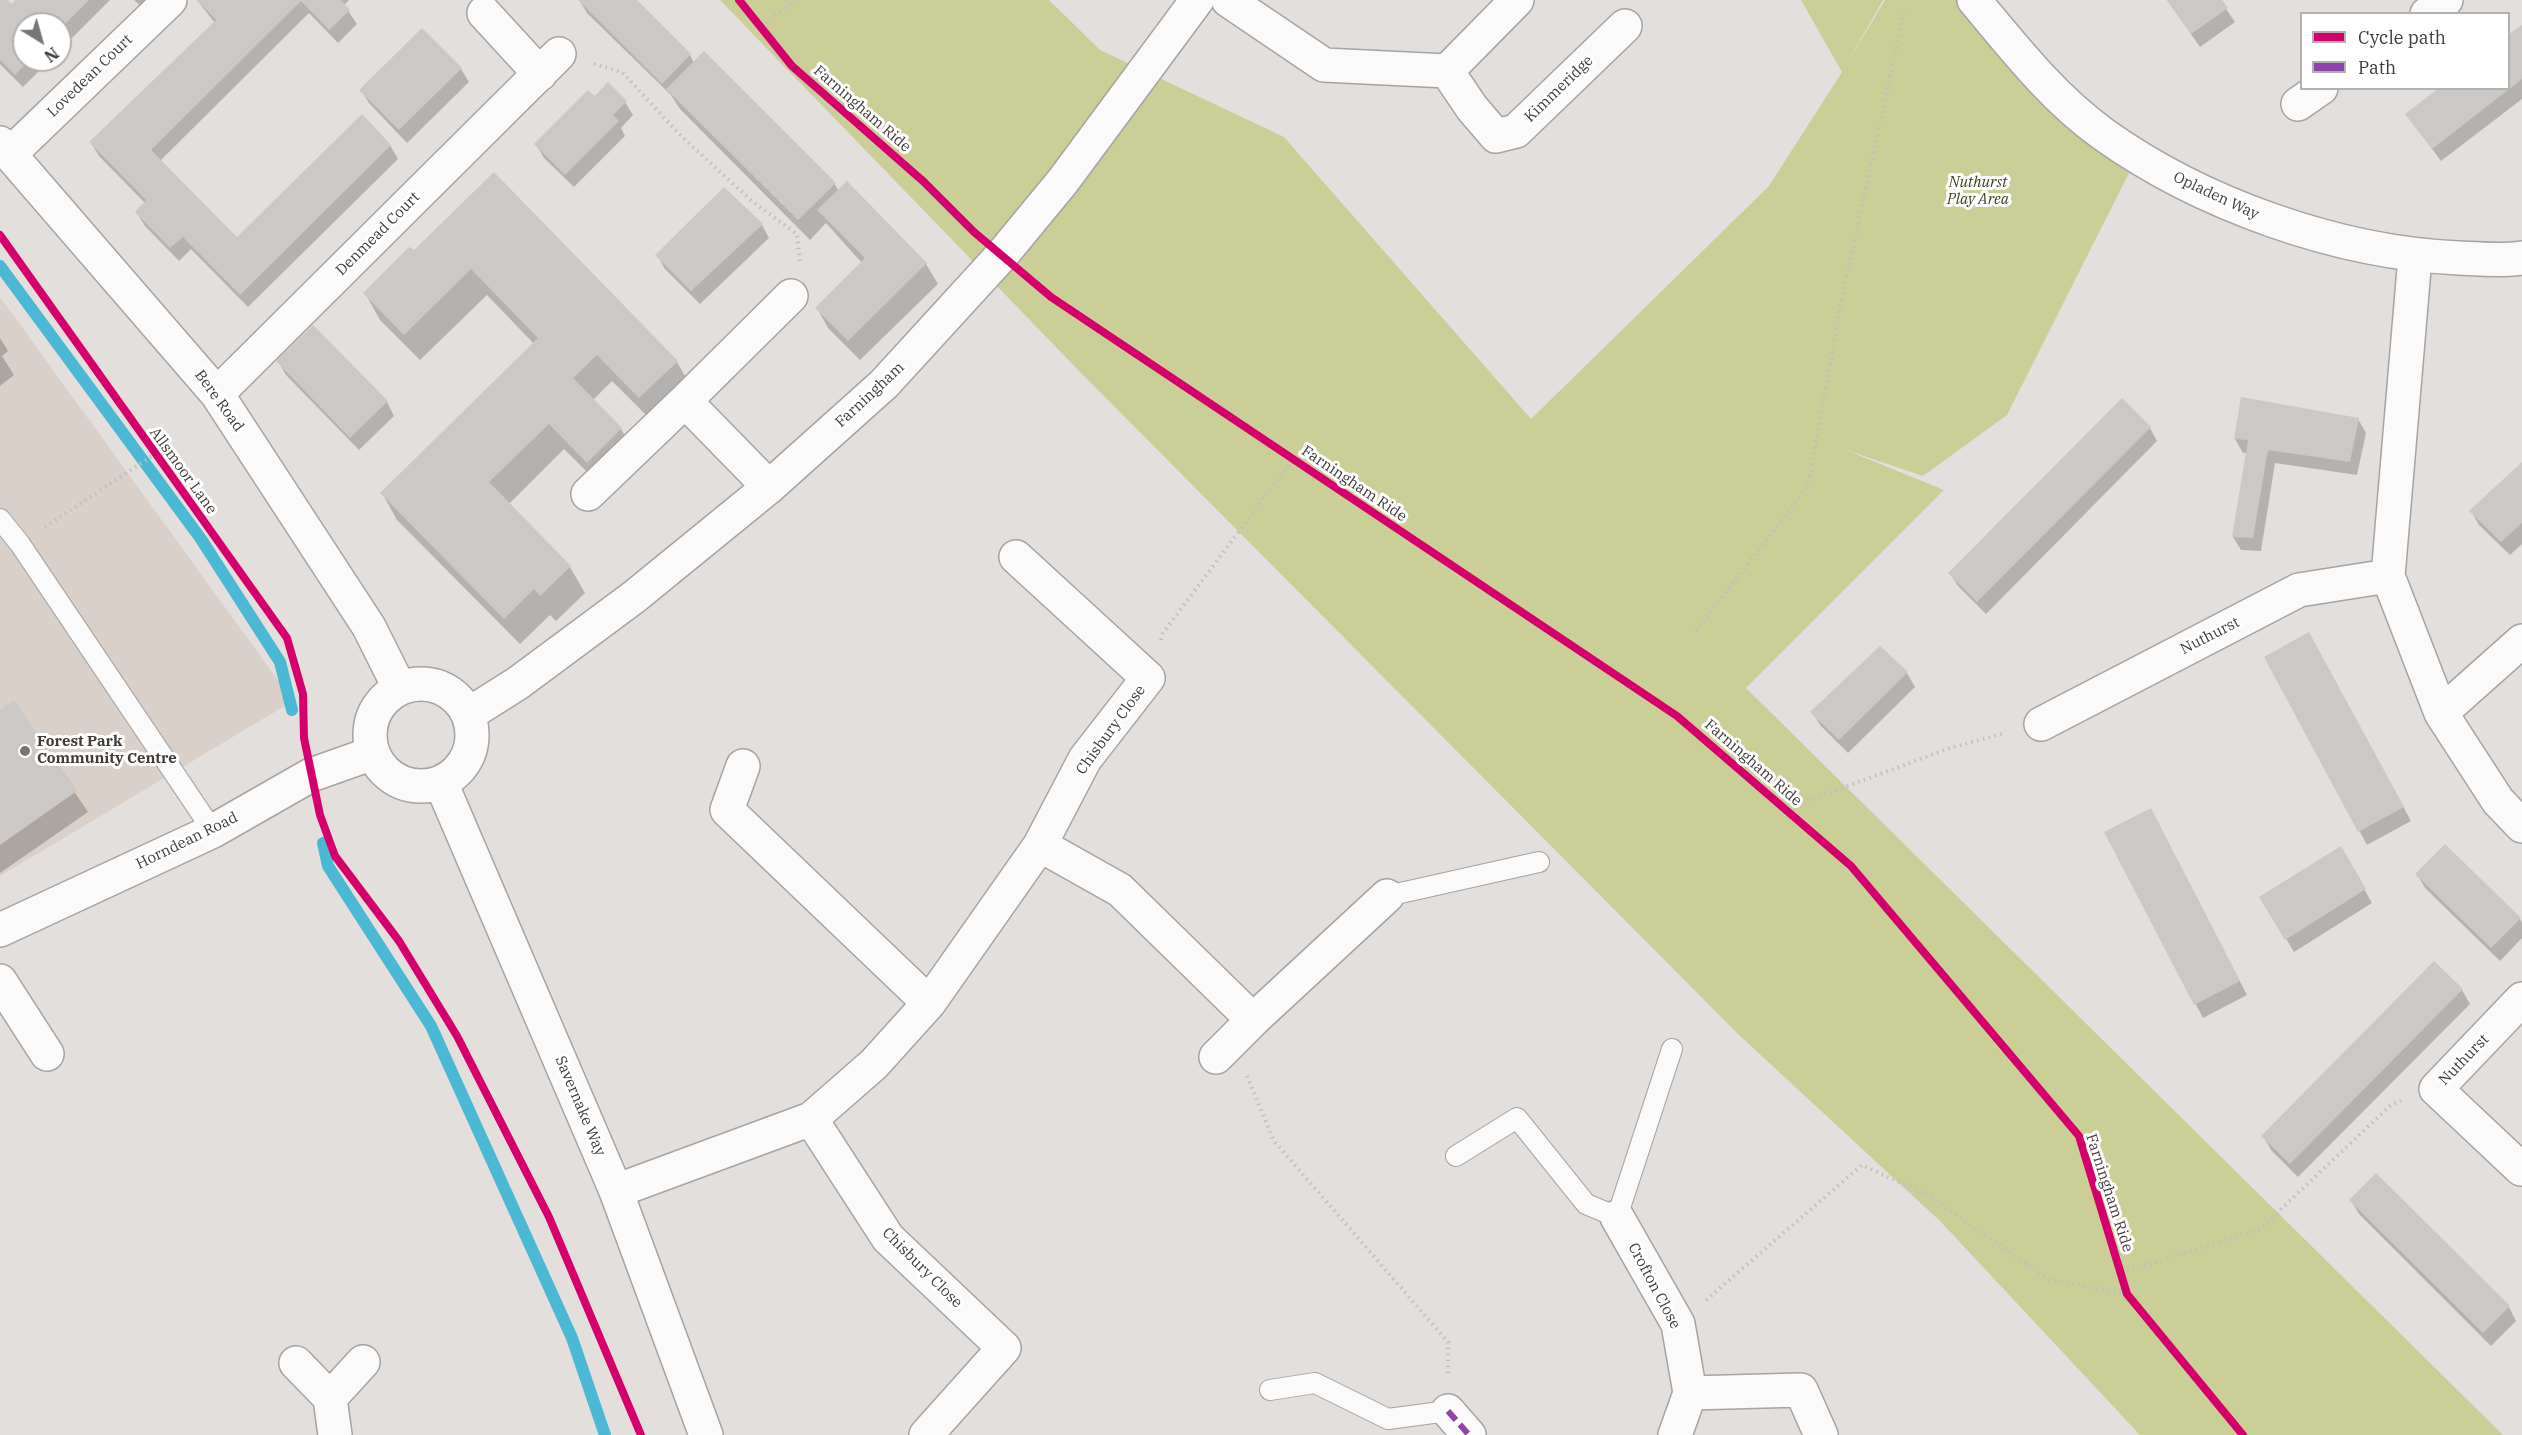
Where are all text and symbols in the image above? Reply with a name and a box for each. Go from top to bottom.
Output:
north arrow [12,12,72,72]
legend [2300,12,2510,90]
text: Cycle path [2358,26,2446,49]
street label: Lovedean Court [44,31,136,121]
text: N [41,43,63,67]
street label: Kimmeridge [1521,52,1597,126]
text: Path [2358,56,2396,79]
street label: Farningham Ride [810,62,914,156]
street label: Opladen Way [2170,168,2262,224]
park label: Nuthurst Play Area [1947,174,2009,209]
street label: Denmead Court [332,188,424,280]
street label: Farningham [832,359,908,431]
street label: Bere Road [191,367,247,435]
street label: Allsmoor Lane [146,424,220,518]
street label: Farningham Ride [1298,442,1410,526]
street label: Nuthurst [2177,613,2243,659]
street label: Chisbury Close [1073,682,1149,778]
street label: Farningham Ride [1701,716,1805,810]
place label: Forest Park Community Centre [37,733,177,768]
marker: Forest Park Community Centre [18,744,32,758]
street label: Horndean Road [133,809,241,873]
street label: Nuthurst [2435,1031,2493,1089]
street label: Savernake Way [551,1053,609,1159]
street label: Farningham Ride [2081,1132,2137,1254]
street label: Chisbury Close [878,1224,966,1312]
street label: Crofton Close [1624,1240,1684,1332]

